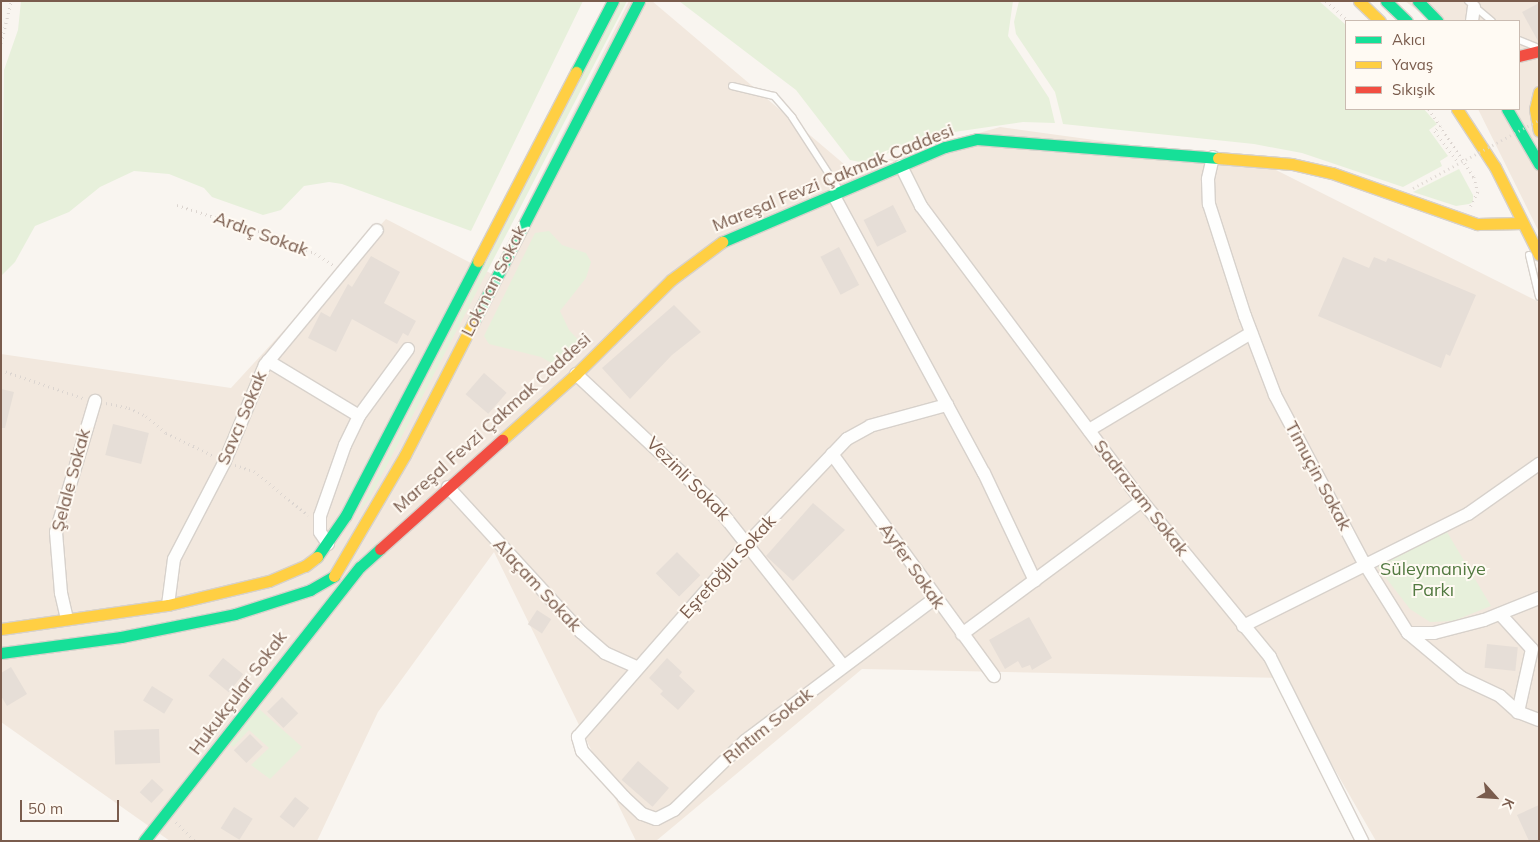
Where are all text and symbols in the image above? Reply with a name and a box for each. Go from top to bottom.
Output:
legend [1345,20,1520,110]
text: Akıcı [1392,30,1425,49]
text: Yavaş [1392,55,1433,74]
text: Sıkışık [1392,80,1435,99]
street label: Mareşal Fevzi Çakmak Caddesi [709,120,957,236]
street label: Ardıç Sokak [211,207,311,261]
street label: Lokman Sokak [457,222,531,340]
street label: Mareşal Fevzi Çakmak Caddesi [389,329,595,517]
street label: Savcı Sokak [213,368,271,468]
street label: Timuçin Sokak [1280,418,1356,534]
street label: Şelale Sokak [47,426,95,534]
street label: Vezinli Sokak [642,433,734,525]
street label: Sadrazam Sokak [1089,436,1193,560]
street label: Eşrefoğlu Sokak [676,510,780,624]
street label: Ayfer Sokak [874,519,950,613]
street label: Alaçam Sokak [488,534,586,636]
park label: Süleymaniye Parkı [1380,559,1486,602]
street label: Hukukçular Sokak [184,627,292,759]
street label: Rıhtım Sokak [719,683,817,769]
north arrow [1470,772,1520,822]
scale bar [22,790,121,822]
text: K [1498,795,1519,812]
text: 50 m [28,799,63,818]

